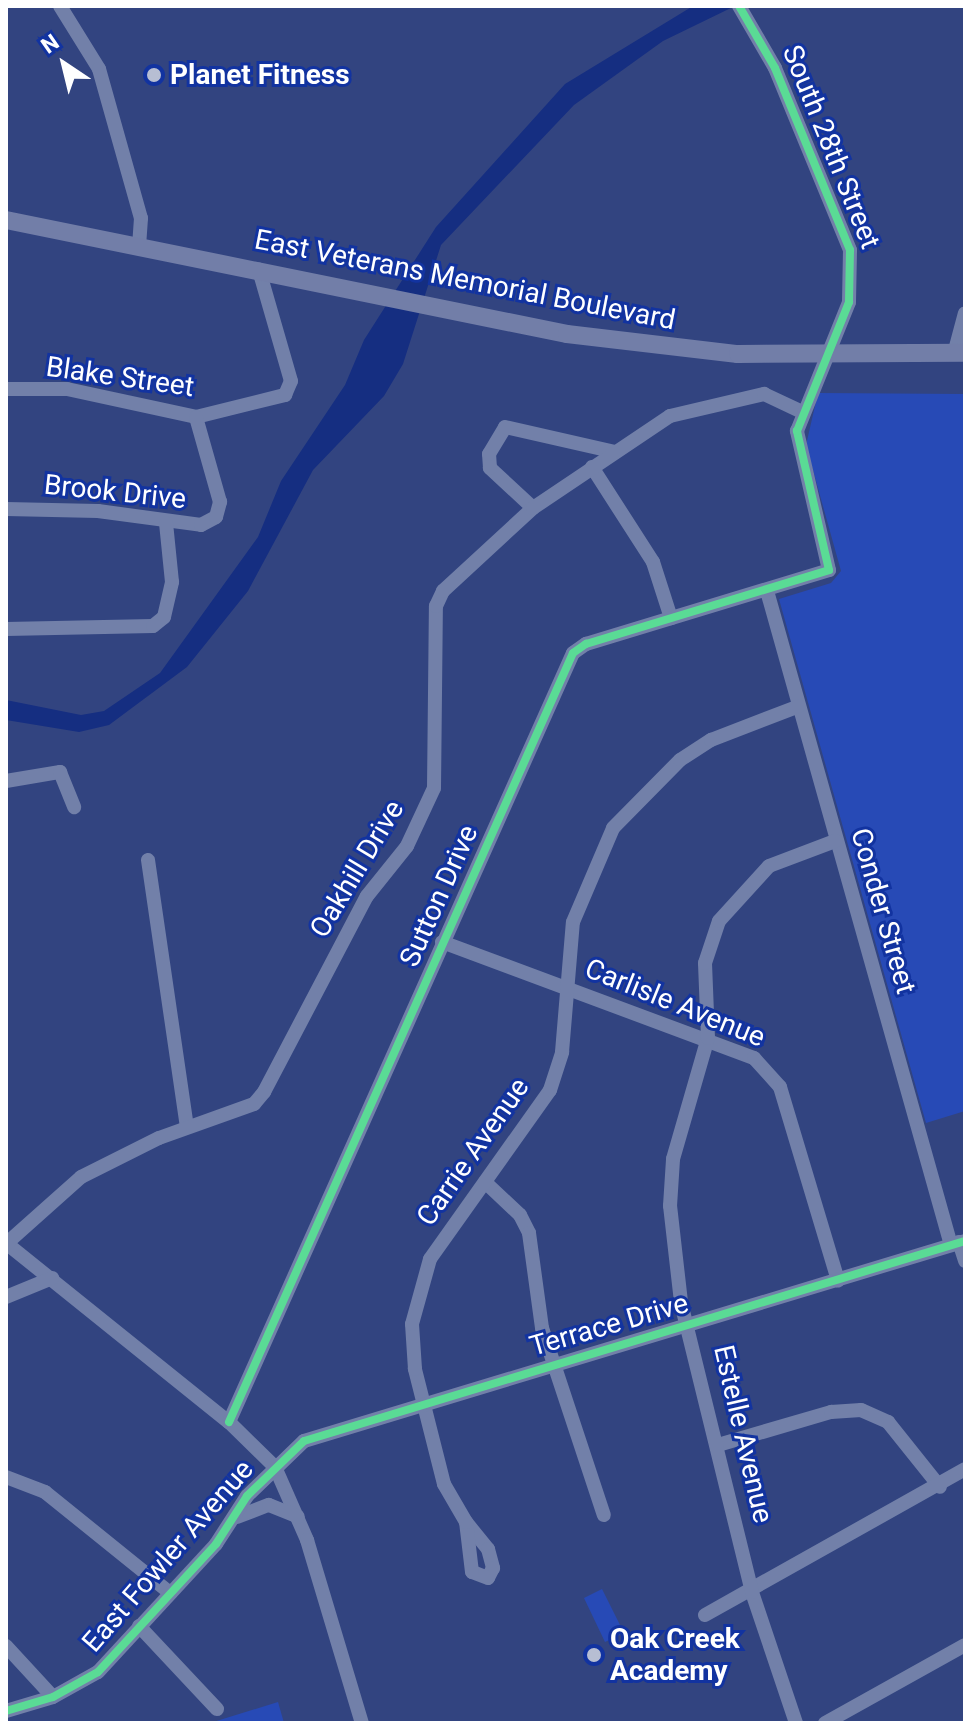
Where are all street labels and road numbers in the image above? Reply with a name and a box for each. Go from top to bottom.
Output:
street label: South 28th Street [775,40,887,254]
street label: East Veterans Memorial Boulevard [252,223,678,337]
street label: Blake Street [44,350,196,404]
street label: Brook Drive [42,468,188,516]
street label: Oakhill Drive [303,794,411,944]
street label: Sutton Drive [393,820,485,972]
street label: Conder Street [843,824,923,998]
street label: Carlisle Avenue [580,952,770,1054]
street label: Carrie Avenue [410,1072,536,1232]
street label: Terrace Drive [526,1286,692,1364]
street label: Estelle Avenue [706,1342,780,1526]
street label: East Fowler Avenue [75,1453,261,1659]

